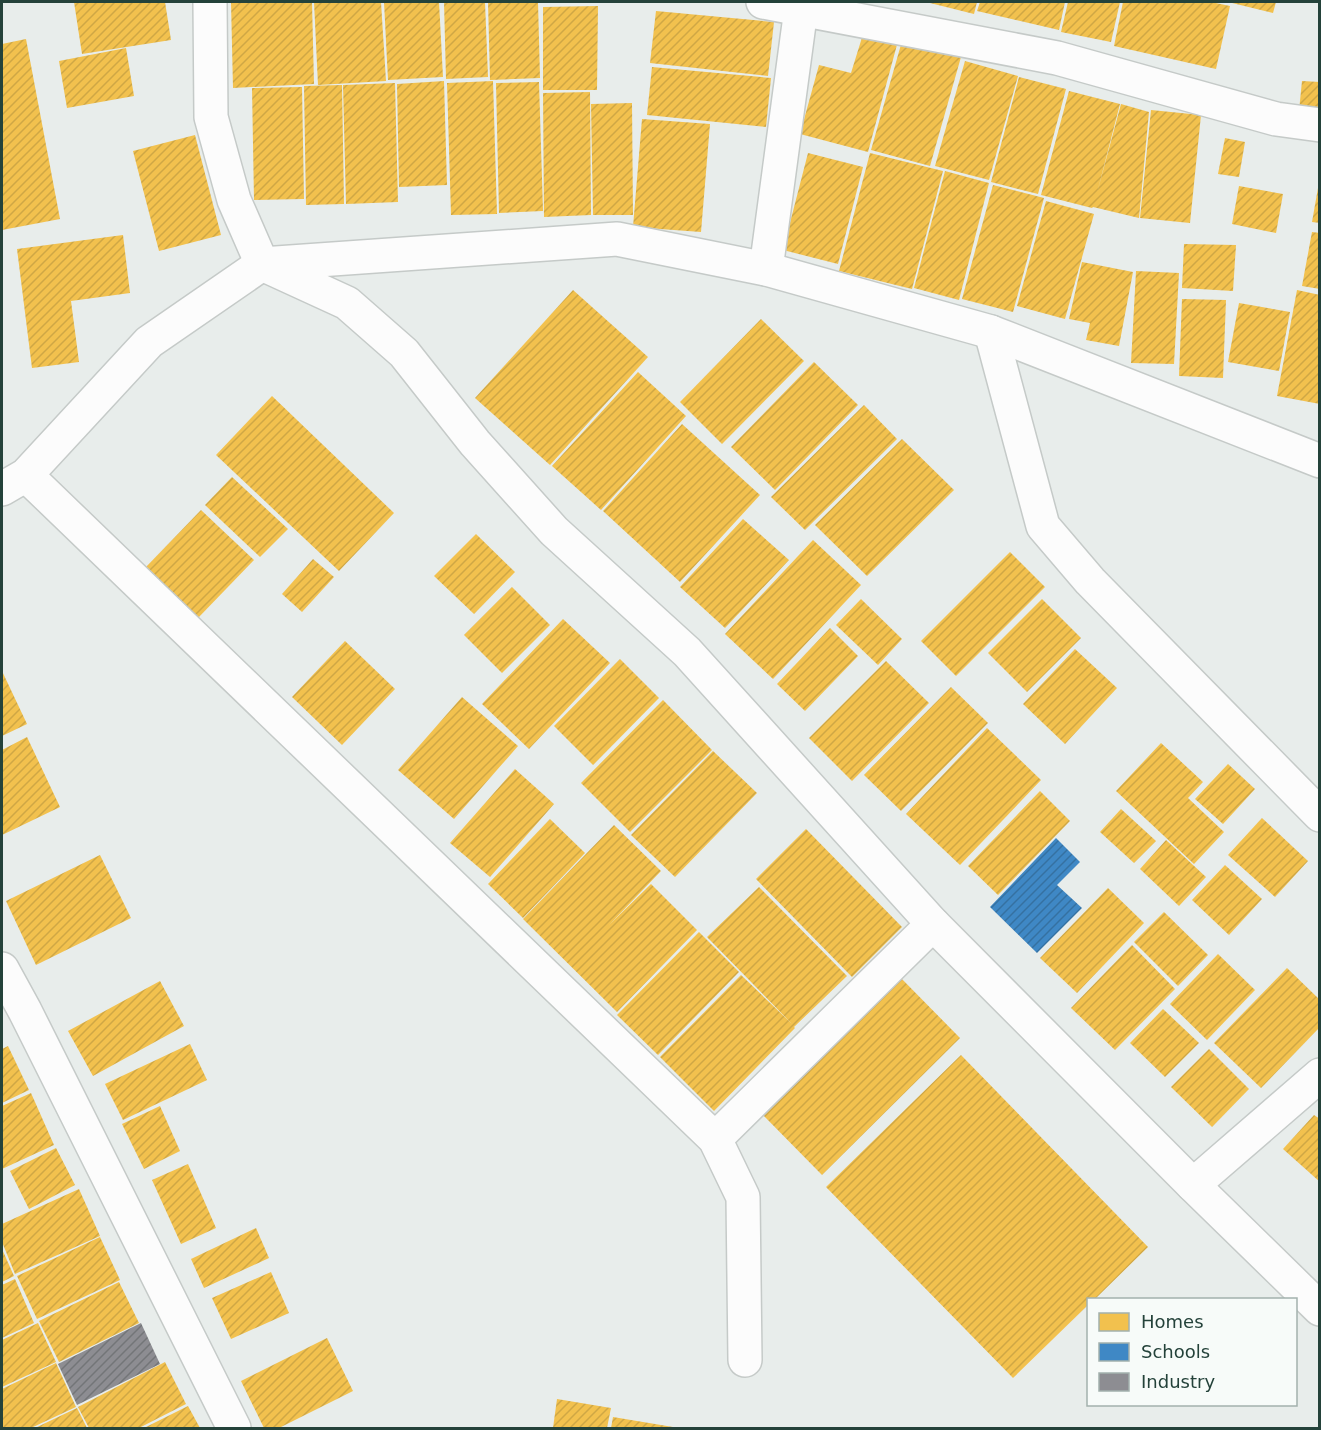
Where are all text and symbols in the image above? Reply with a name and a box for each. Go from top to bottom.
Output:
legend [1087,1298,1297,1406]
text: Homes [1141,1311,1204,1332]
text: Schools [1141,1341,1210,1362]
text: Industry [1141,1371,1215,1392]

